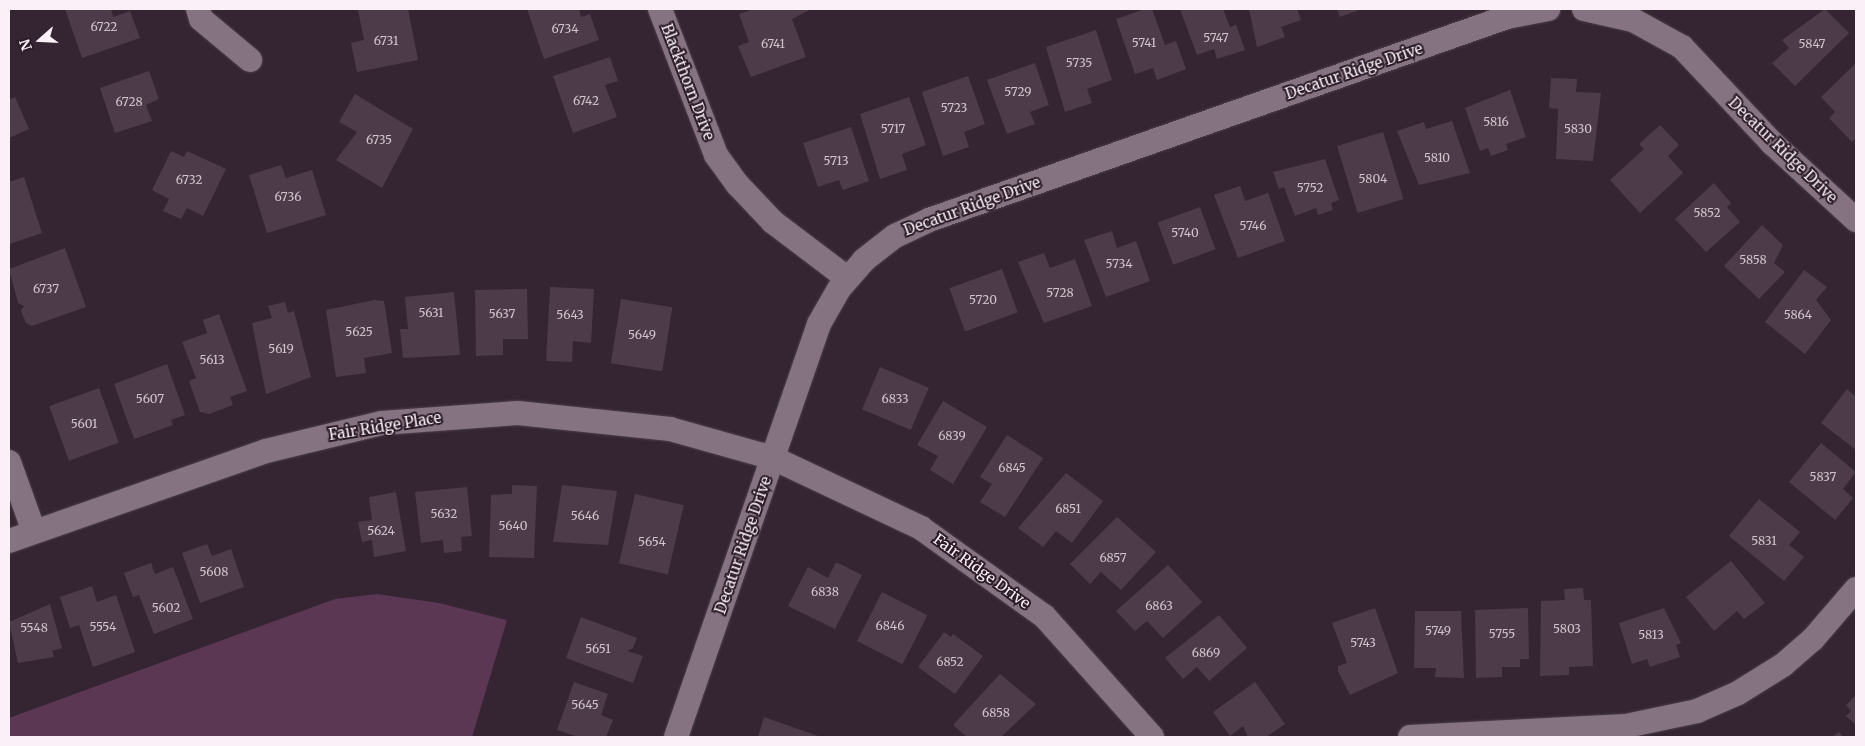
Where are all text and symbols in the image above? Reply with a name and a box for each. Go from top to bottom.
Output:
north arrow [15,15,65,65]
house number: 6722 [90,20,118,34]
street label: Blackthorn Drive [658,21,718,143]
house number: 6734 [551,22,579,36]
house number: 5747 [1203,31,1229,45]
house number: 6731 [374,34,398,48]
house number: 5741 [1132,36,1156,50]
text: N [16,37,36,53]
house number: 6741 [761,37,785,51]
house number: 5847 [1799,37,1825,51]
street label: Decatur Ridge Drive [1283,39,1425,103]
house number: 5735 [1066,56,1092,70]
house number: 5729 [1004,85,1032,99]
street label: Decatur Ridge Drive [1725,93,1841,207]
house number: 6742 [573,94,599,108]
house number: 6728 [115,95,143,109]
house number: 5723 [941,101,967,115]
house number: 5816 [1483,115,1509,129]
house number: 5717 [881,122,905,136]
house number: 5830 [1564,122,1592,136]
house number: 6735 [366,133,392,147]
house number: 5810 [1424,151,1450,165]
house number: 5713 [823,154,849,168]
house number: 5804 [1359,172,1387,186]
house number: 6732 [176,173,202,187]
street label: Decatur Ridge Drive [901,173,1043,239]
house number: 5752 [1297,181,1323,195]
house number: 6736 [275,190,301,204]
house number: 5852 [1693,206,1721,220]
house number: 5746 [1240,219,1266,233]
house number: 5740 [1171,226,1199,240]
house number: 5858 [1739,253,1767,267]
house number: 5734 [1105,257,1133,271]
house number: 6737 [33,282,59,296]
house number: 5728 [1046,286,1074,300]
house number: 5720 [969,293,997,307]
house number: 5631 [418,306,444,320]
house number: 5637 [489,307,515,321]
house number: 5643 [556,308,584,322]
house number: 5864 [1784,308,1812,322]
house number: 5625 [345,325,373,339]
house number: 5649 [628,328,656,342]
house number: 5619 [268,342,294,356]
house number: 5613 [199,353,225,367]
house number: 5607 [136,392,164,406]
house number: 6833 [881,392,909,406]
street label: Fair Ridge Place [327,408,443,444]
house number: 5601 [71,417,97,431]
house number: 6839 [938,429,966,443]
house number: 6845 [998,461,1026,475]
house number: 5837 [1810,470,1836,484]
street label: Decatur Ridge Drive [711,474,775,616]
house number: 6851 [1055,502,1081,516]
house number: 5632 [431,507,457,521]
house number: 5646 [571,509,599,523]
house number: 5640 [498,519,528,533]
house number: 5624 [367,524,395,538]
street label: Fair Ridge Drive [930,530,1034,612]
house number: 5831 [1751,534,1777,548]
house number: 5654 [638,535,666,549]
house number: 6857 [1099,551,1127,565]
house number: 5608 [200,565,228,579]
house number: 6838 [811,585,839,599]
house number: 6863 [1145,599,1173,613]
house number: 5602 [152,601,180,615]
house number: 6846 [876,619,904,633]
house number: 5554 [90,620,116,634]
house number: 5548 [20,621,48,635]
house number: 5803 [1553,622,1581,636]
house number: 5749 [1425,624,1451,638]
house number: 5755 [1489,627,1515,641]
house number: 5813 [1638,628,1664,642]
house number: 5743 [1350,636,1376,650]
house number: 5651 [585,642,611,656]
house number: 6869 [1192,646,1220,660]
house number: 6852 [936,655,964,669]
house number: 5645 [571,698,599,712]
house number: 6858 [982,706,1010,720]

